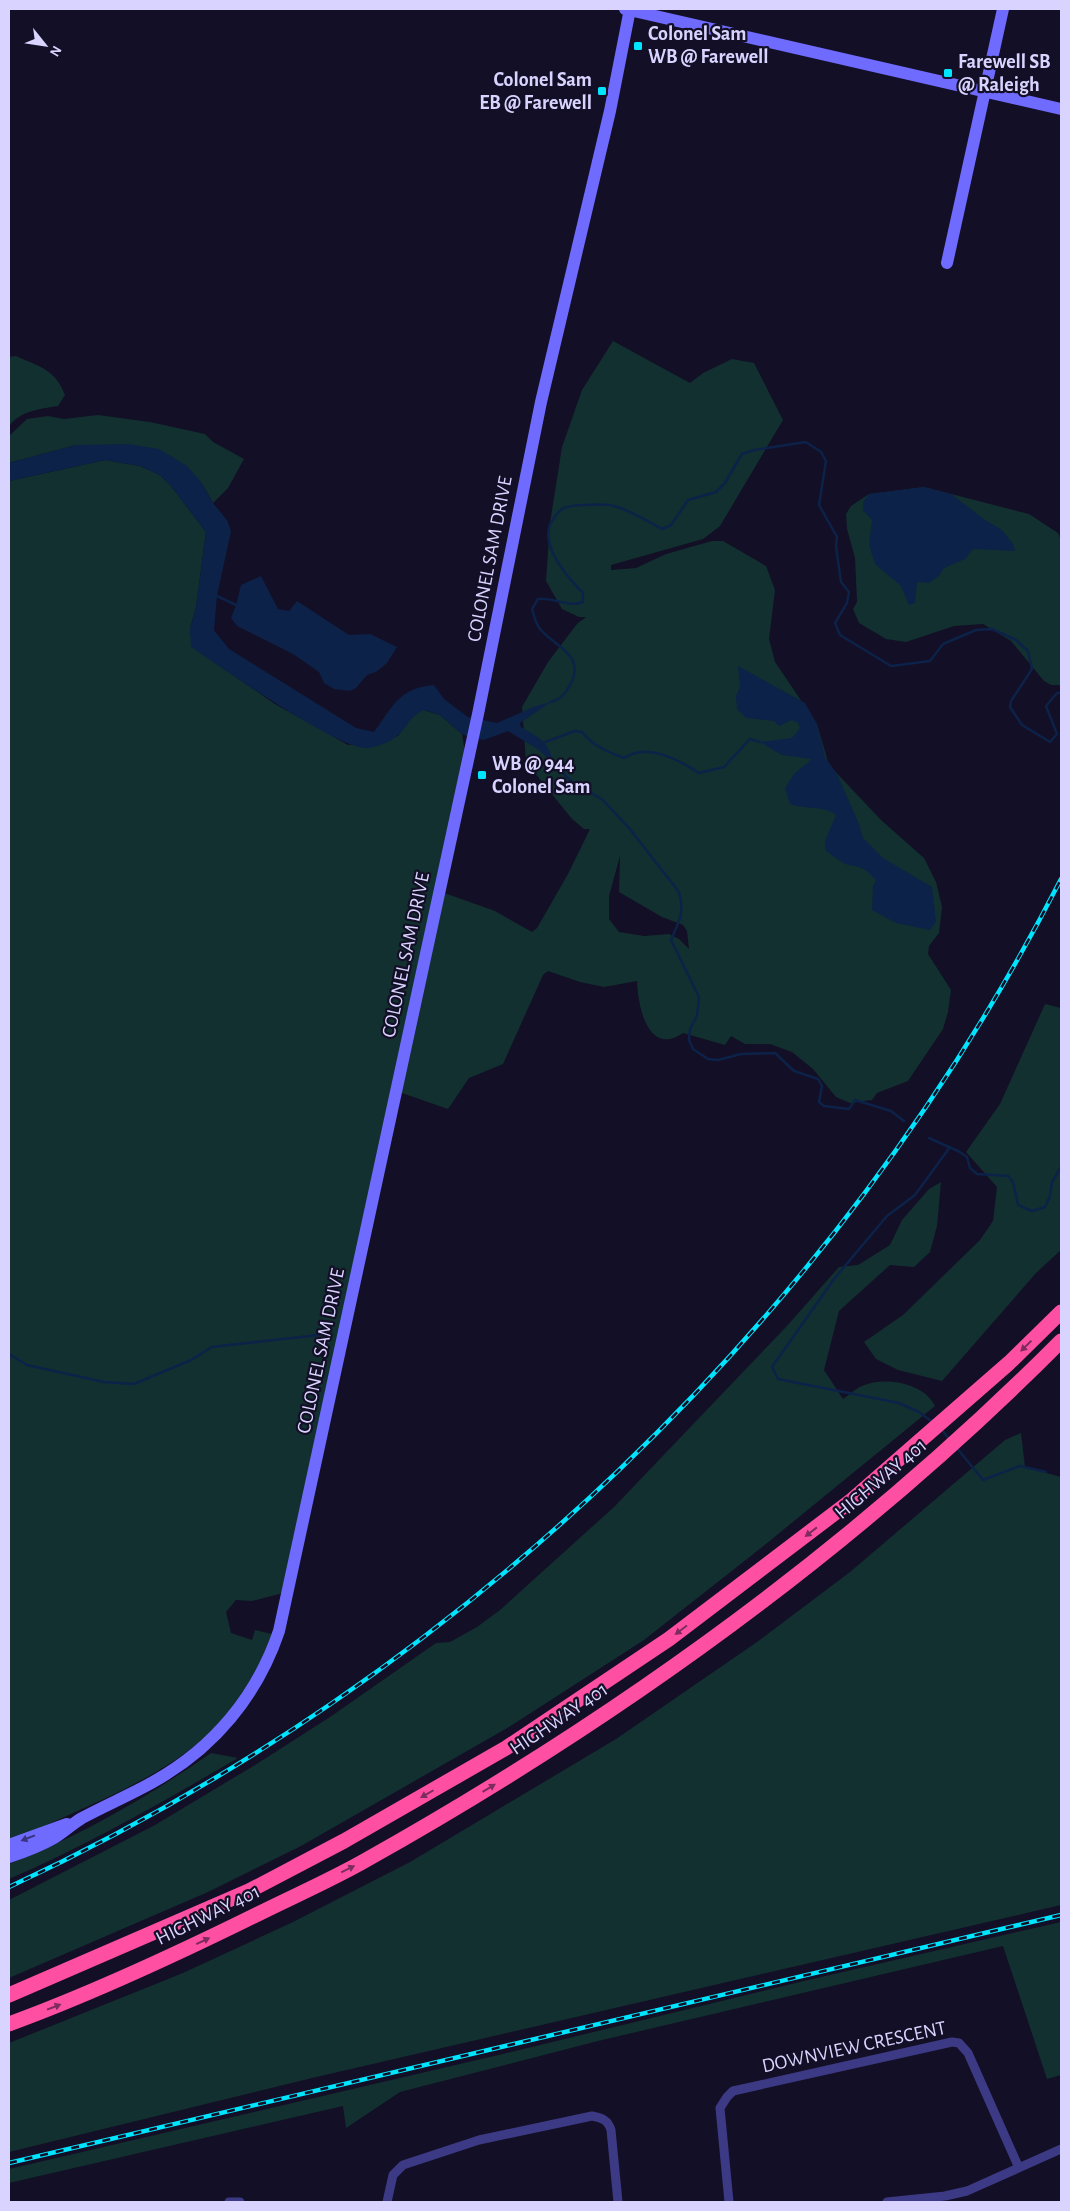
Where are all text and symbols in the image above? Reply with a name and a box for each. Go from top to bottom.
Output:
north arrow [20,20,70,70]
place label: Colonel Sam WB @ Farewell [648,24,769,67]
marker: Colonel Sam WB @ Farewell [632,40,644,52]
text: N [47,43,64,59]
place label: Farewell SB @ Raleigh [958,52,1051,95]
marker: Farewell SB @ Raleigh [942,67,954,79]
place label: Colonel Sam EB @ Farewell [479,70,592,113]
marker: Colonel Sam EB @ Farewell [596,85,608,97]
street label: COLONEL SAM DRIVE [464,474,516,644]
place label: WB @ 944 Colonel Sam [492,754,590,797]
marker: WB @ 944 Colonel Sam [476,769,488,781]
street label: COLONEL SAM DRIVE [379,870,433,1039]
street label: COLONEL SAM DRIVE [294,1266,348,1435]
one-way arrow [1021,1340,1033,1352]
street label: HIGHWAY 401 [831,1435,931,1523]
one-way arrow [804,1527,817,1538]
one-way arrow [674,1625,688,1635]
street label: HIGHWAY 401 [507,1679,611,1759]
one-way arrow [482,1783,496,1792]
one-way arrow [420,1789,433,1798]
one-way arrow [21,1834,35,1842]
one-way arrow [341,1865,356,1873]
street label: HIGHWAY 401 [153,1881,263,1949]
one-way arrow [196,1937,210,1945]
one-way arrow [47,2003,62,2011]
street label: DOWNVIEW CRESCENT [760,2018,948,2076]

